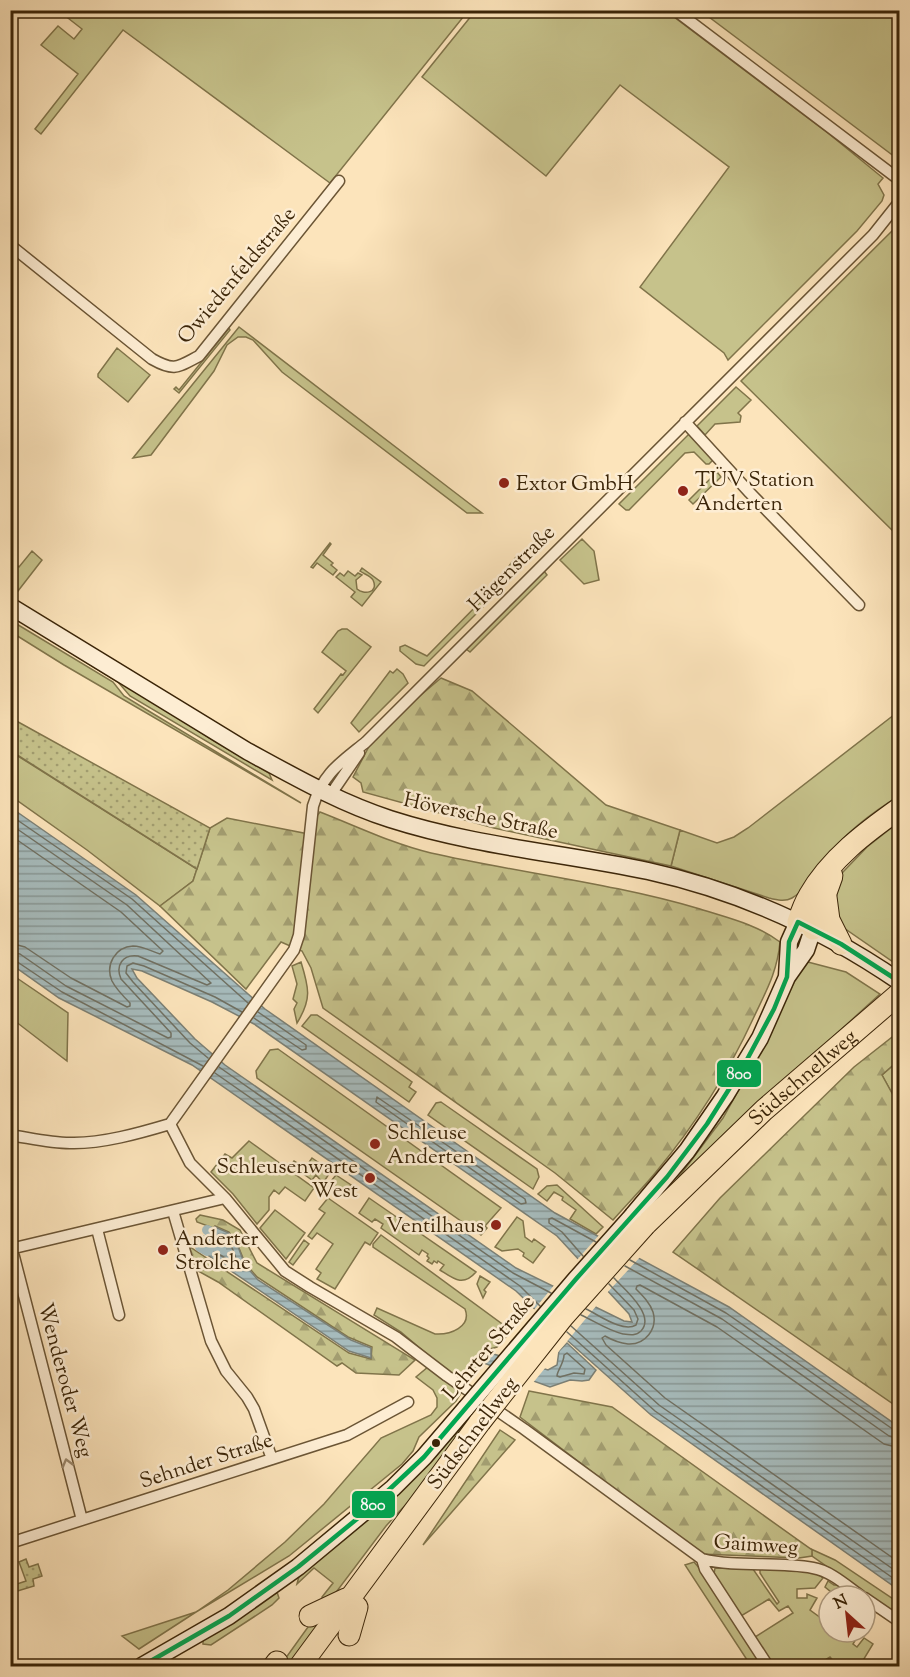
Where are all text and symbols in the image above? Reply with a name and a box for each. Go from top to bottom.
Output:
street label: Owiedenfeldstraße [171,201,304,351]
place label: TÜV Station Anderten [695,466,814,520]
place label: Extor GmbH [516,470,634,500]
marker: Extor GmbH [497,476,511,490]
marker: TÜV Station Anderten [676,484,690,498]
street label: Hägenstraße [462,519,563,620]
street label: Höversche Straße [400,786,561,848]
street label: Südschnellweg [743,1023,865,1134]
line badge: 800 [716,1059,762,1088]
text: 800 [727,1064,752,1087]
place label: Schleuse Anderten [387,1119,475,1173]
marker: Schleuse Anderten [368,1137,382,1151]
place label: Schleusenwarte West [216,1153,358,1207]
marker: Schleusenwarte West [363,1171,377,1185]
place label: Ventilhaus [386,1212,484,1242]
marker: Ventilhaus [489,1218,503,1232]
place label: Anderter Strolche [175,1225,259,1279]
marker: Anderter Strolche [156,1243,170,1257]
street label: Lehrter Straße [436,1289,543,1408]
street label: Wenderoder Weg [29,1300,99,1461]
street label: Südschnellweg [421,1371,526,1497]
street label: Sehnder Straße [136,1426,277,1498]
unlabelled marker [430,1437,442,1449]
one-way arrow [62,1459,75,1469]
line badge: 800 [351,1490,396,1519]
text: 800 [361,1495,386,1518]
street label: Gaimweg [713,1528,799,1564]
north arrow [817,1584,877,1644]
text: N [830,1590,852,1616]

